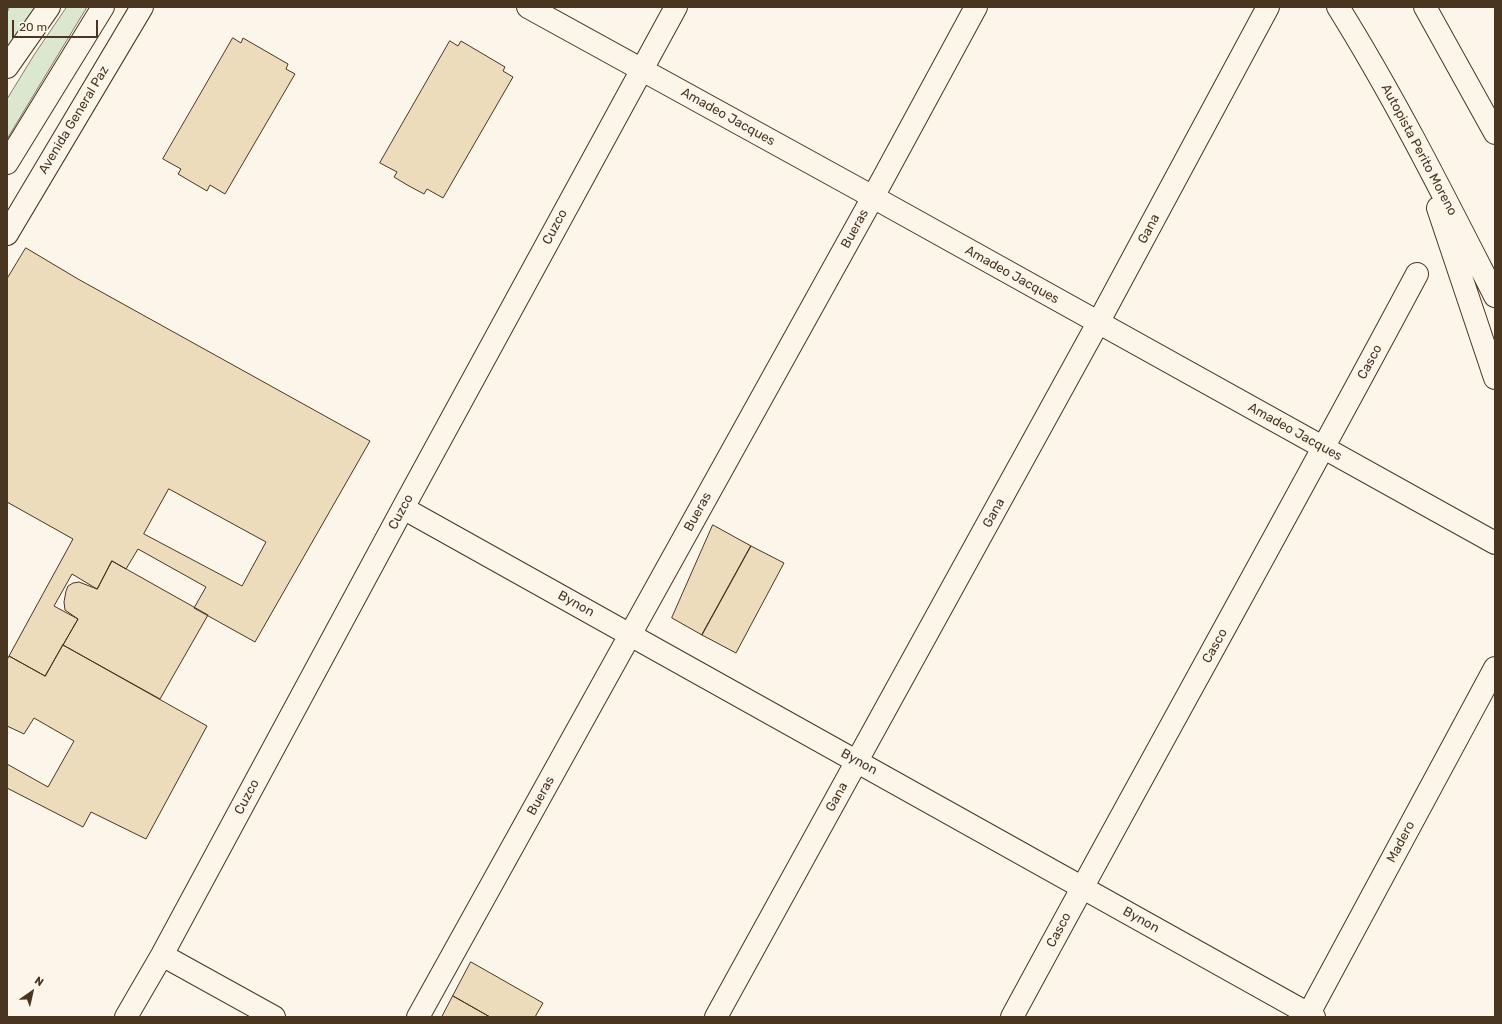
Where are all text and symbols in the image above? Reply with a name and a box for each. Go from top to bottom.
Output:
scale bar [14,12,100,38]
text: 20 m [19,20,47,34]
street label: Avenida General Paz [36,63,112,177]
street label: Autopista Perito Moreno [1378,82,1460,218]
street label: Amadeo Jacques [678,85,778,149]
street label: Cuzco [539,207,571,247]
street label: Bueras [838,207,872,251]
street label: Gana [1135,212,1163,246]
street label: Amadeo Jacques [962,243,1062,307]
street label: Casco [1354,342,1386,382]
street label: Amadeo Jacques [1245,400,1345,464]
street label: Bueras [681,490,715,534]
street label: Cuzco [385,492,417,532]
street label: Gana [980,496,1008,530]
street label: Bynon [555,588,597,620]
street label: Casco [1199,626,1231,666]
street label: Bynon [838,746,880,778]
street label: Bueras [524,774,558,818]
street label: Cuzco [231,777,263,817]
street label: Gana [823,780,851,814]
street label: Madero [1384,819,1418,865]
street label: Bynon [1120,904,1162,936]
street label: Casco [1043,910,1075,950]
north arrow [12,972,52,1012]
text: N [32,974,46,989]

